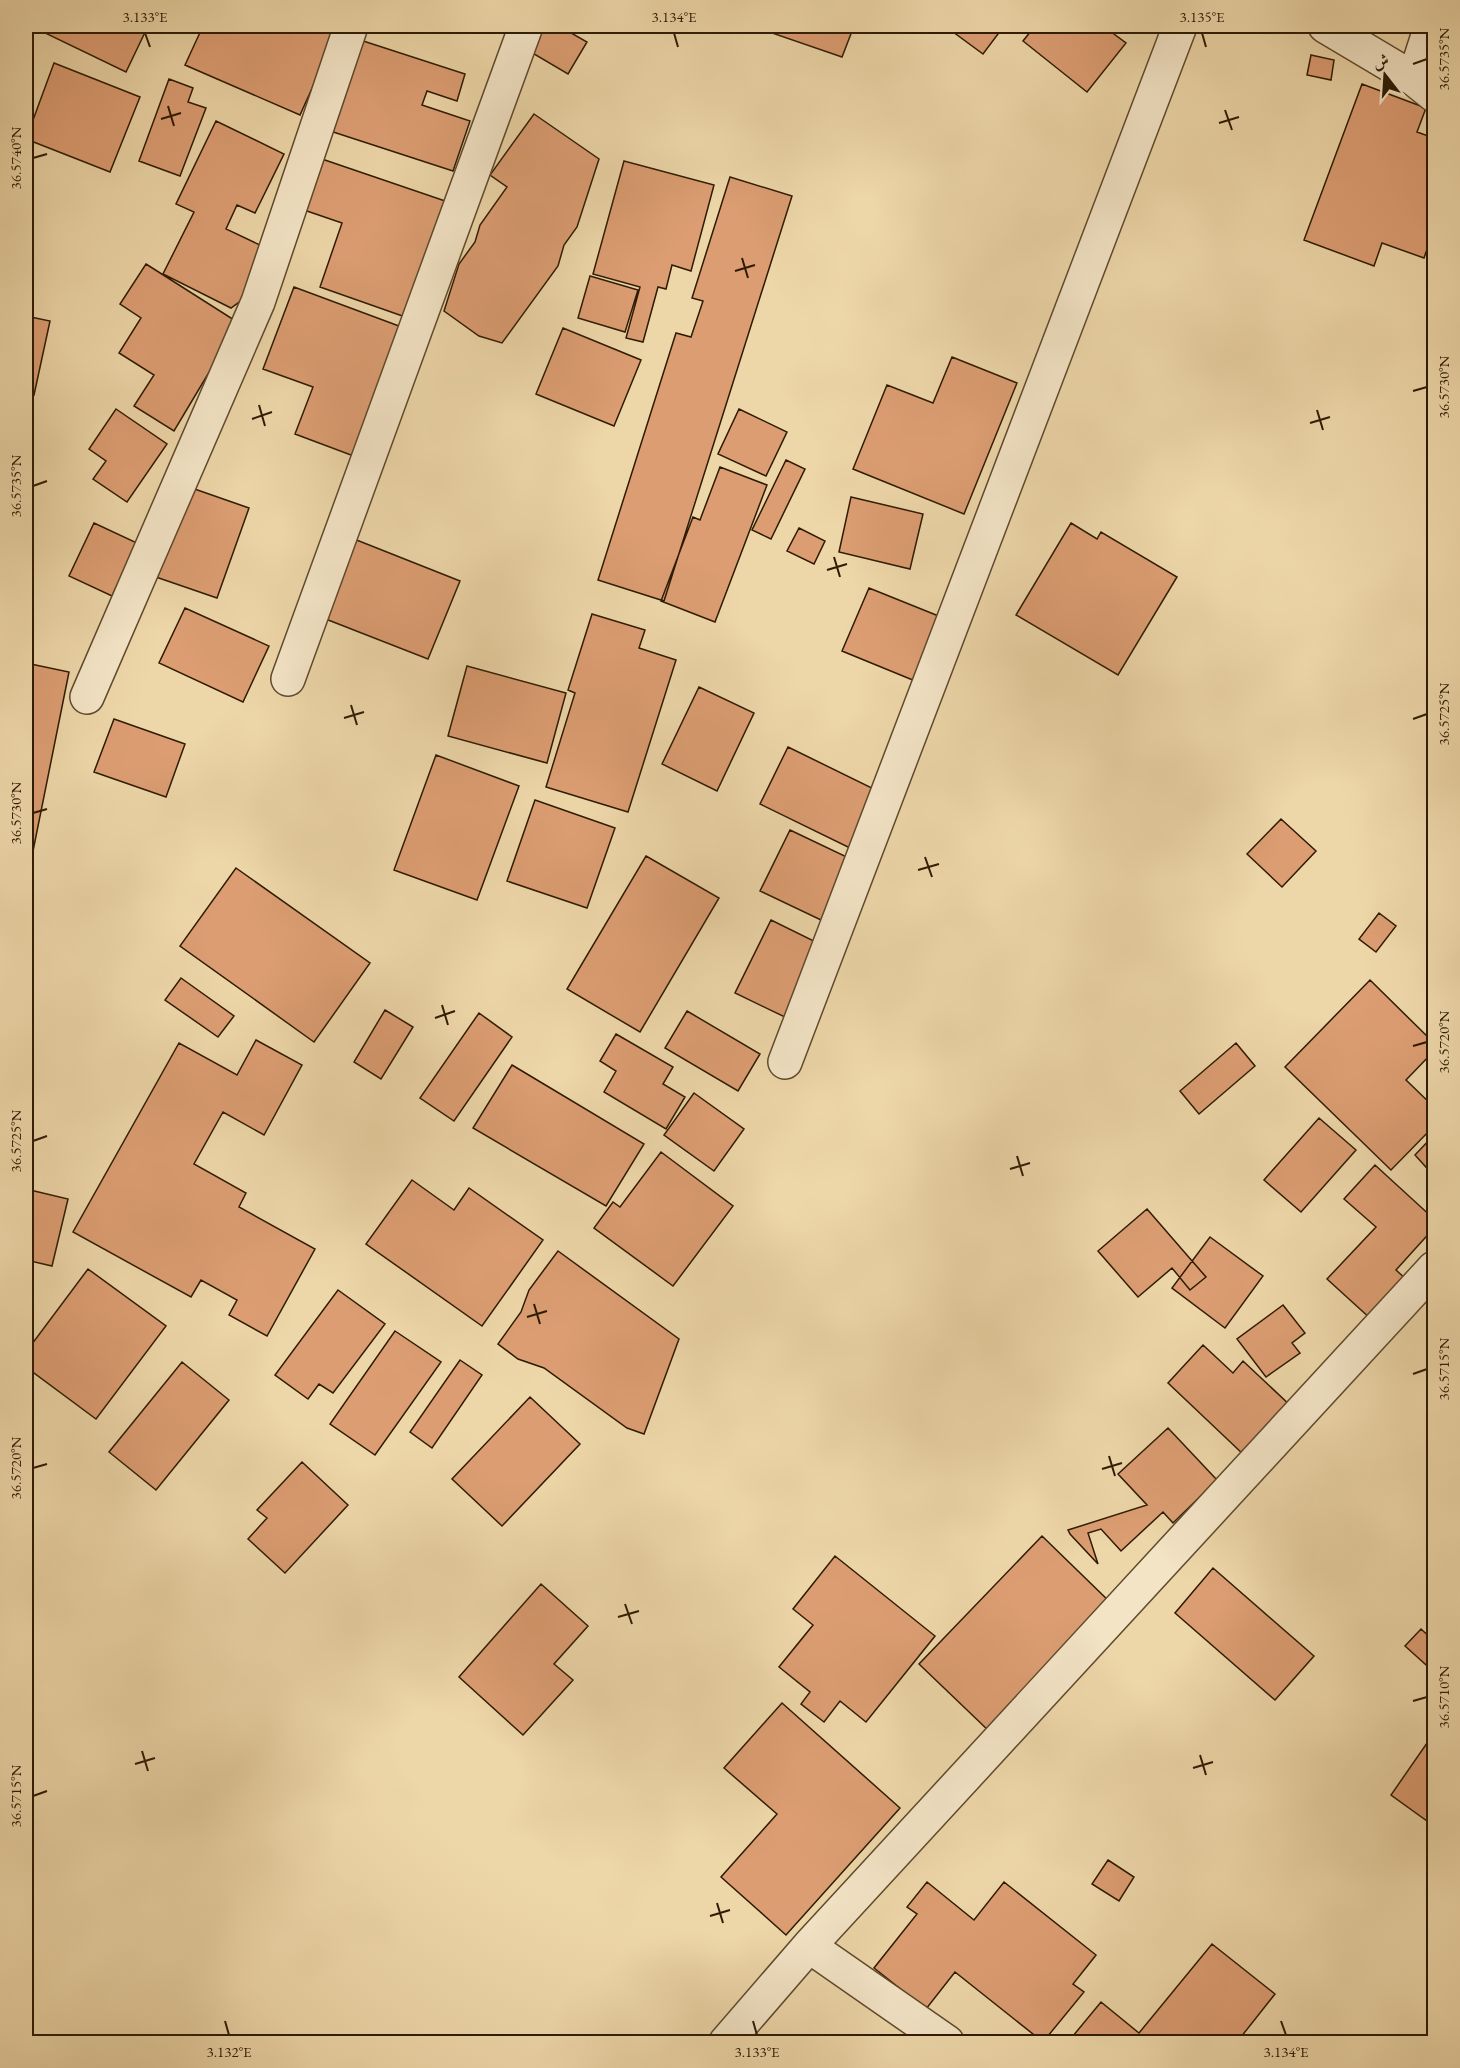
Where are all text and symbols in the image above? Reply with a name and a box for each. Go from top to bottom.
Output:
text: 3.133°E [122,7,168,26]
text: 3.134°E [651,7,697,26]
text: 3.135°E [1179,7,1225,26]
text: 36.5735°N [1434,27,1453,90]
north arrow [1355,45,1415,105]
text: ش [1370,49,1391,73]
text: 36.5740°N [6,126,25,189]
text: 36.5730°N [1434,355,1453,418]
text: 36.5735°N [6,454,25,517]
text: 36.5725°N [1434,682,1453,745]
text: 36.5730°N [6,781,25,844]
text: 36.5720°N [1434,1010,1453,1073]
text: 36.5725°N [6,1109,25,1172]
text: 36.5715°N [1434,1337,1453,1400]
text: 36.5720°N [6,1436,25,1499]
text: 36.5710°N [1434,1665,1453,1728]
text: 36.5715°N [6,1764,25,1827]
text: 3.132°E [206,2042,252,2061]
text: 3.133°E [734,2042,780,2061]
text: 3.134°E [1263,2042,1309,2061]

